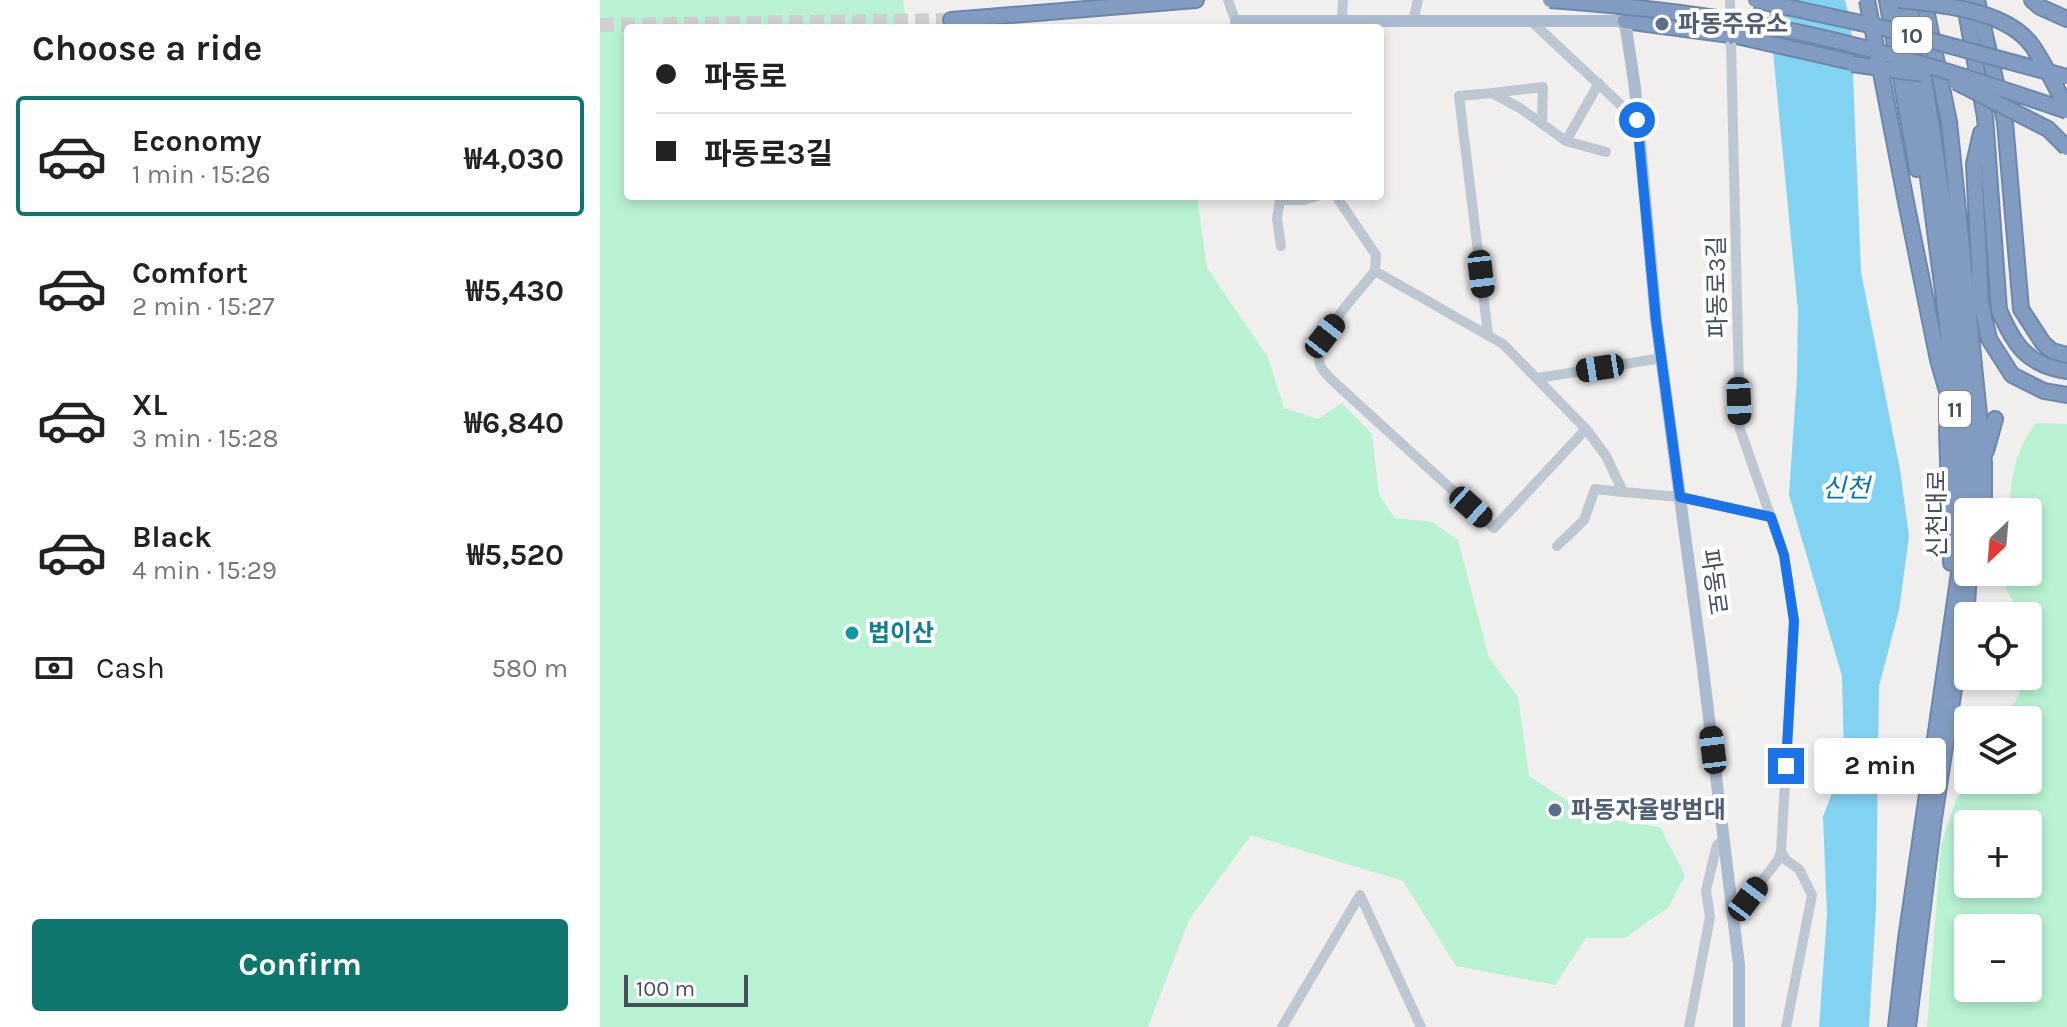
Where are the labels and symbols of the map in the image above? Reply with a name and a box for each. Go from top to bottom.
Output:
place label: 파동주유소 [1678,10,1788,38]
marker: 파동주유소 [1653,15,1671,33]
road number: 10 [1892,17,1932,53]
route start [1619,102,1655,138]
street label: 파동로3길 [1702,236,1732,338]
car [1466,249,1496,299]
car [1301,310,1349,362]
car [1574,352,1626,384]
car [1726,377,1752,425]
road number: 11 [1939,391,1971,427]
street label: 신천대로 [1923,470,1951,558]
water label: 신천 [1822,473,1873,504]
car [1445,482,1497,532]
north arrow [1954,498,2042,586]
street label: 파동로 [1696,547,1732,617]
place label: 법이산 [868,619,934,647]
marker: 법이산 [843,624,861,642]
car [1698,725,1728,775]
callout: 2 min [1814,738,1946,794]
route end [1768,748,1804,784]
place label: 파동자율방범대 [1571,796,1726,824]
marker: 파동자율방범대 [1546,801,1564,819]
car [1724,873,1772,925]
scale bar [624,971,748,1007]

